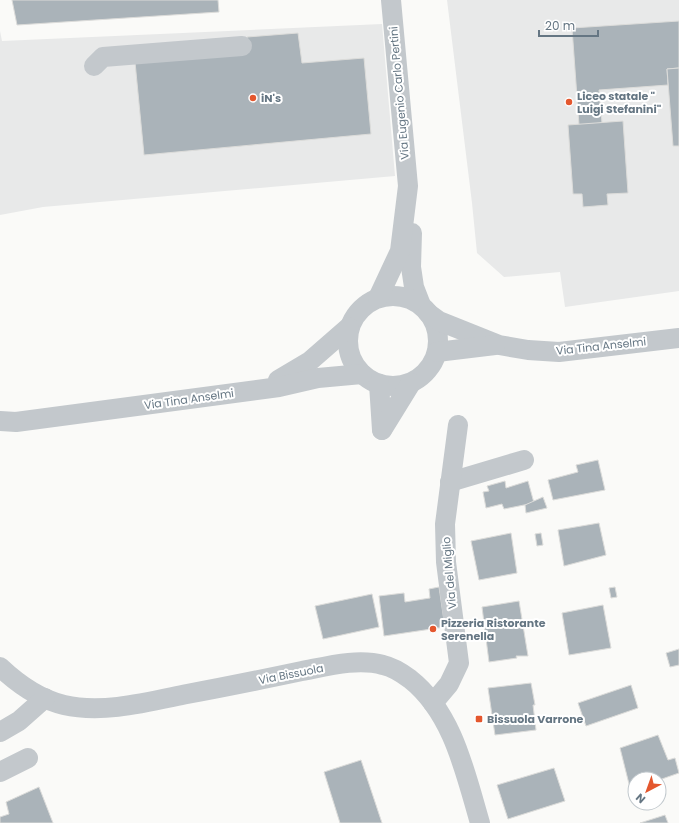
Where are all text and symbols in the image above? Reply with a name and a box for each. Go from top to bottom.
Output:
scale bar [539,12,598,38]
text: 20 m [545,17,575,34]
street label: Via Eugenio Carlo Pertini [385,25,413,160]
place label: Liceo statale " Luigi Stefanini" [577,88,662,117]
place label: iN's [261,90,281,106]
marker: iN's [248,93,258,103]
marker: Liceo statale " Luigi Stefanini" [564,97,574,107]
street label: Via Tina Anselmi [555,333,647,359]
street label: Via Tina Anselmi [143,385,235,413]
street label: Via del Miglio [438,536,460,610]
place label: Pizzeria Ristorante Serenella [441,615,546,644]
marker: Pizzeria Ristorante Serenella [428,624,438,634]
street label: Via Bissuola [257,660,325,688]
place label: Bissuola Varrone [487,711,584,727]
marker: Bissuola Varrone [474,714,484,724]
north arrow [627,771,667,811]
text: N [632,790,649,807]

